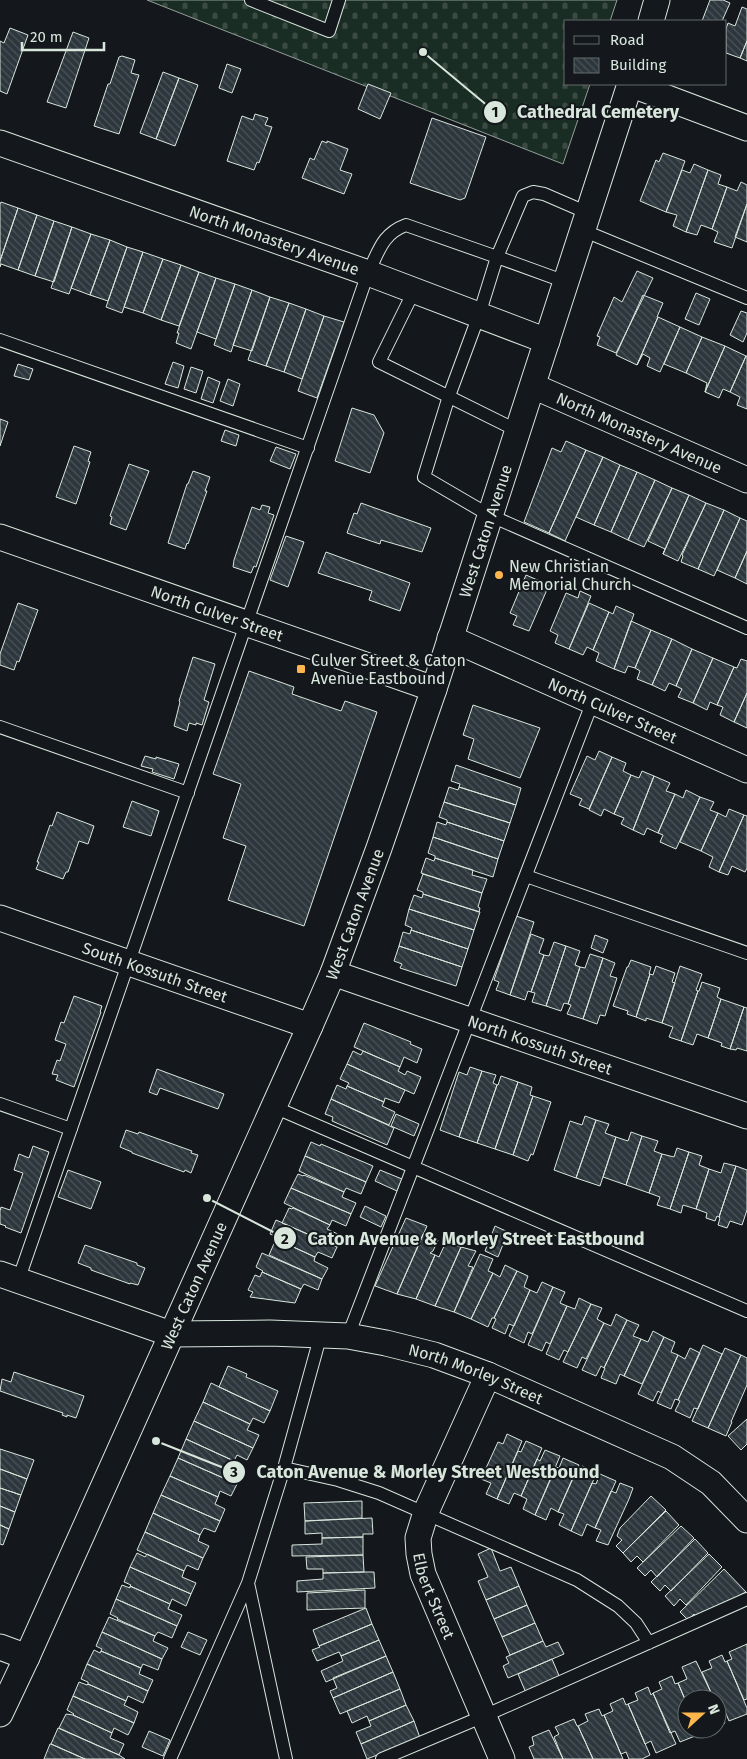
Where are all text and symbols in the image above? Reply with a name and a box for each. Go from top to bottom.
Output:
scale bar [22,20,105,52]
legend [564,20,727,85]
text: 20 m [30,28,63,46]
text: Road [610,31,645,49]
text: Building [610,56,666,74]
callout: Cathedral Cemetery [482,95,689,128]
text: Cathedral Cemetery [517,101,680,123]
text: 1 [492,103,498,121]
street label: North Monastery Avenue [187,201,362,279]
street label: North Monastery Avenue [553,388,725,477]
street label: West Caton Avenue [455,462,516,600]
place label: New Christian Memorial Church [509,557,632,594]
marker: New Christian Memorial Church [493,569,505,581]
street label: North Culver Street [148,581,286,645]
place label: Culver Street & Caton Avenue Eastbound [311,651,466,688]
marker: Culver Street & Caton Avenue Eastbound [295,663,307,675]
street label: North Culver Street [545,673,680,747]
street label: West Caton Avenue [322,846,387,983]
street label: South Kossuth Street [80,938,230,1006]
street label: North Kossuth Street [465,1011,615,1078]
street label: West Caton Avenue [157,1219,231,1353]
callout: Caton Avenue & Morley Street Eastbound [272,1222,654,1255]
text: Caton Avenue & Morley Street Eastbound [307,1228,645,1250]
text: 2 [281,1230,289,1248]
street label: North Morley Street [407,1340,546,1408]
callout: Caton Avenue & Morley Street Westbound [222,1455,610,1488]
text: Caton Avenue & Morley Street Westbound [256,1461,600,1483]
text: 3 [229,1463,238,1481]
street label: Elbert Street [409,1551,459,1642]
north arrow [677,1689,727,1739]
text: N [704,1702,723,1717]

